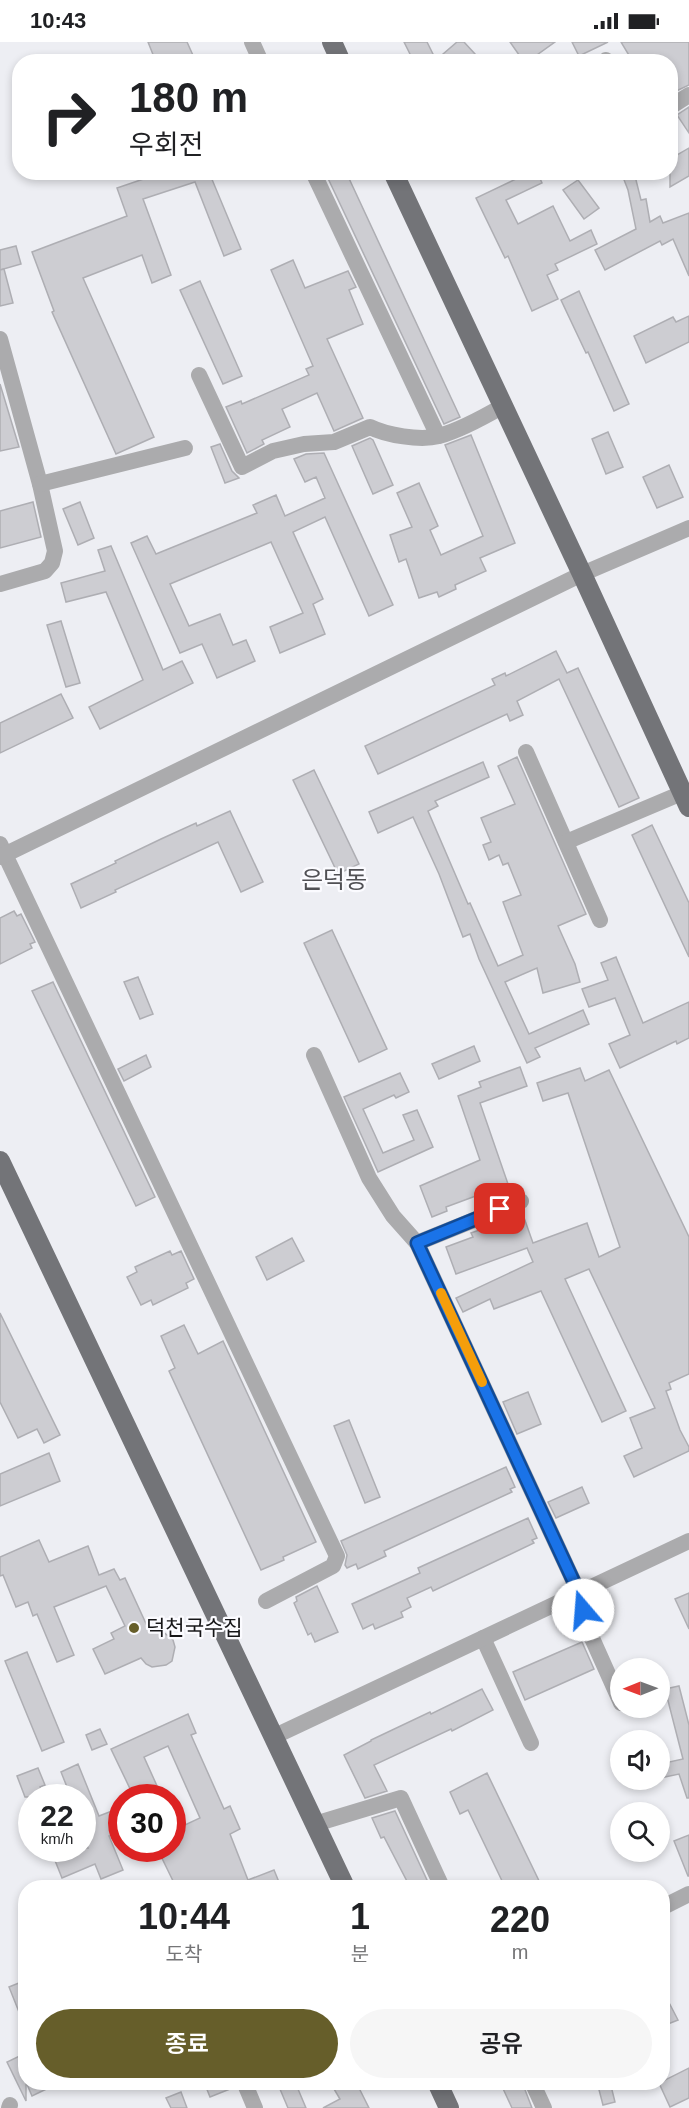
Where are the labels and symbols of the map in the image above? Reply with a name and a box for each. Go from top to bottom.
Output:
district label: 은덕동 [301,866,367,893]
pin [474,1183,525,1234]
position arrow [551,1578,615,1642]
place label: 덕천국수집 [146,1616,243,1639]
marker: 덕천국수집 [127,1621,141,1635]
north arrow [610,1658,670,1718]
speed limit sign: 30 [108,1784,186,1862]

